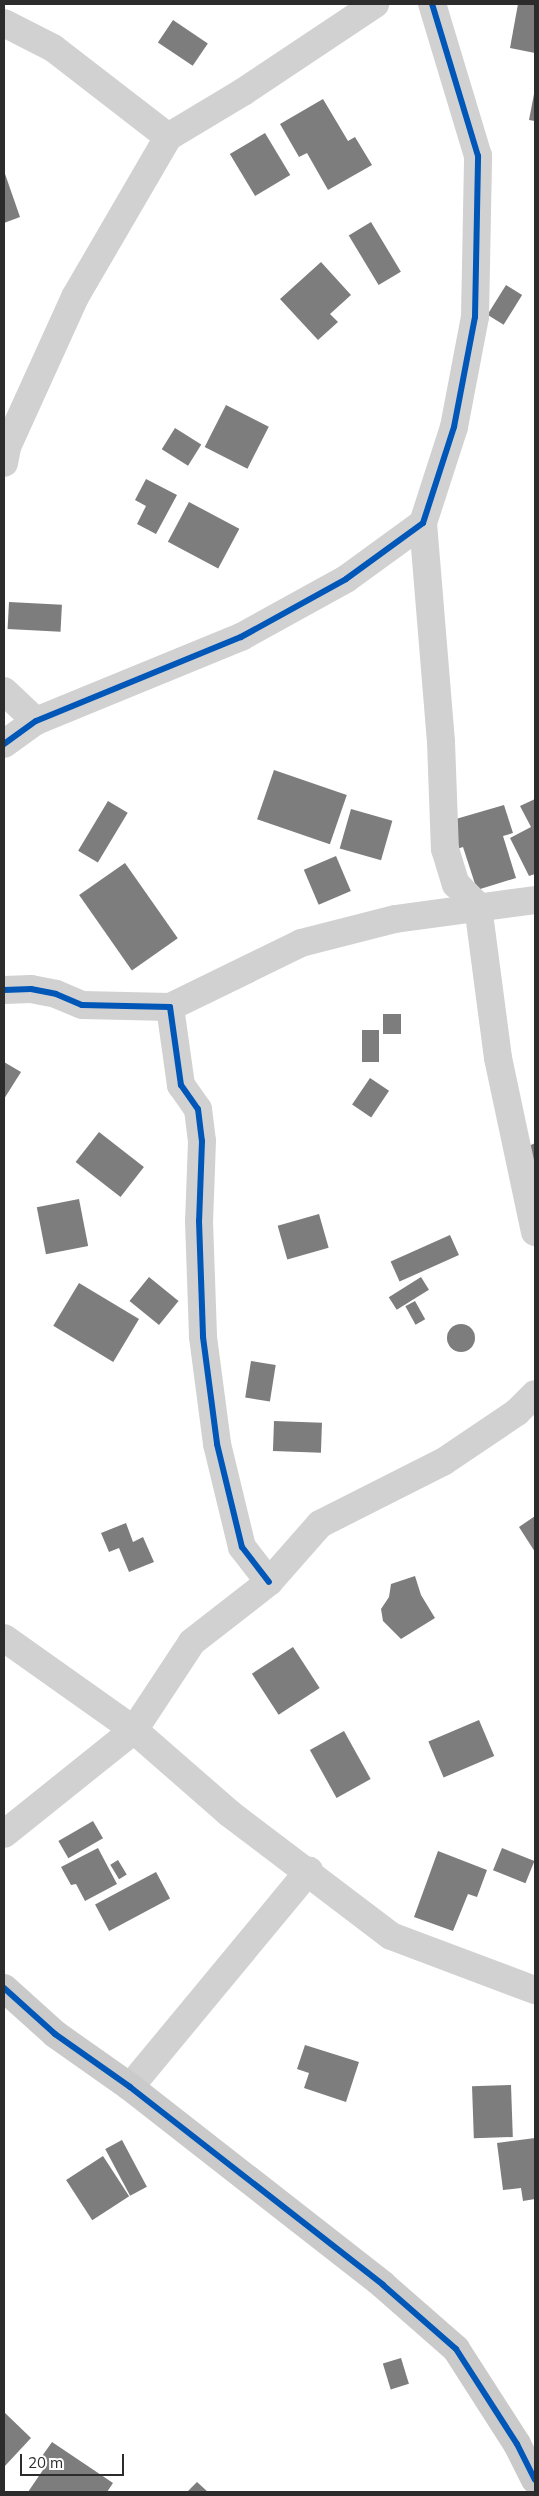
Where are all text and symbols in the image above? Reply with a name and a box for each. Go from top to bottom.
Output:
scale bar [22,2444,126,2476]
text: 20 m [28,2453,63,2472]

